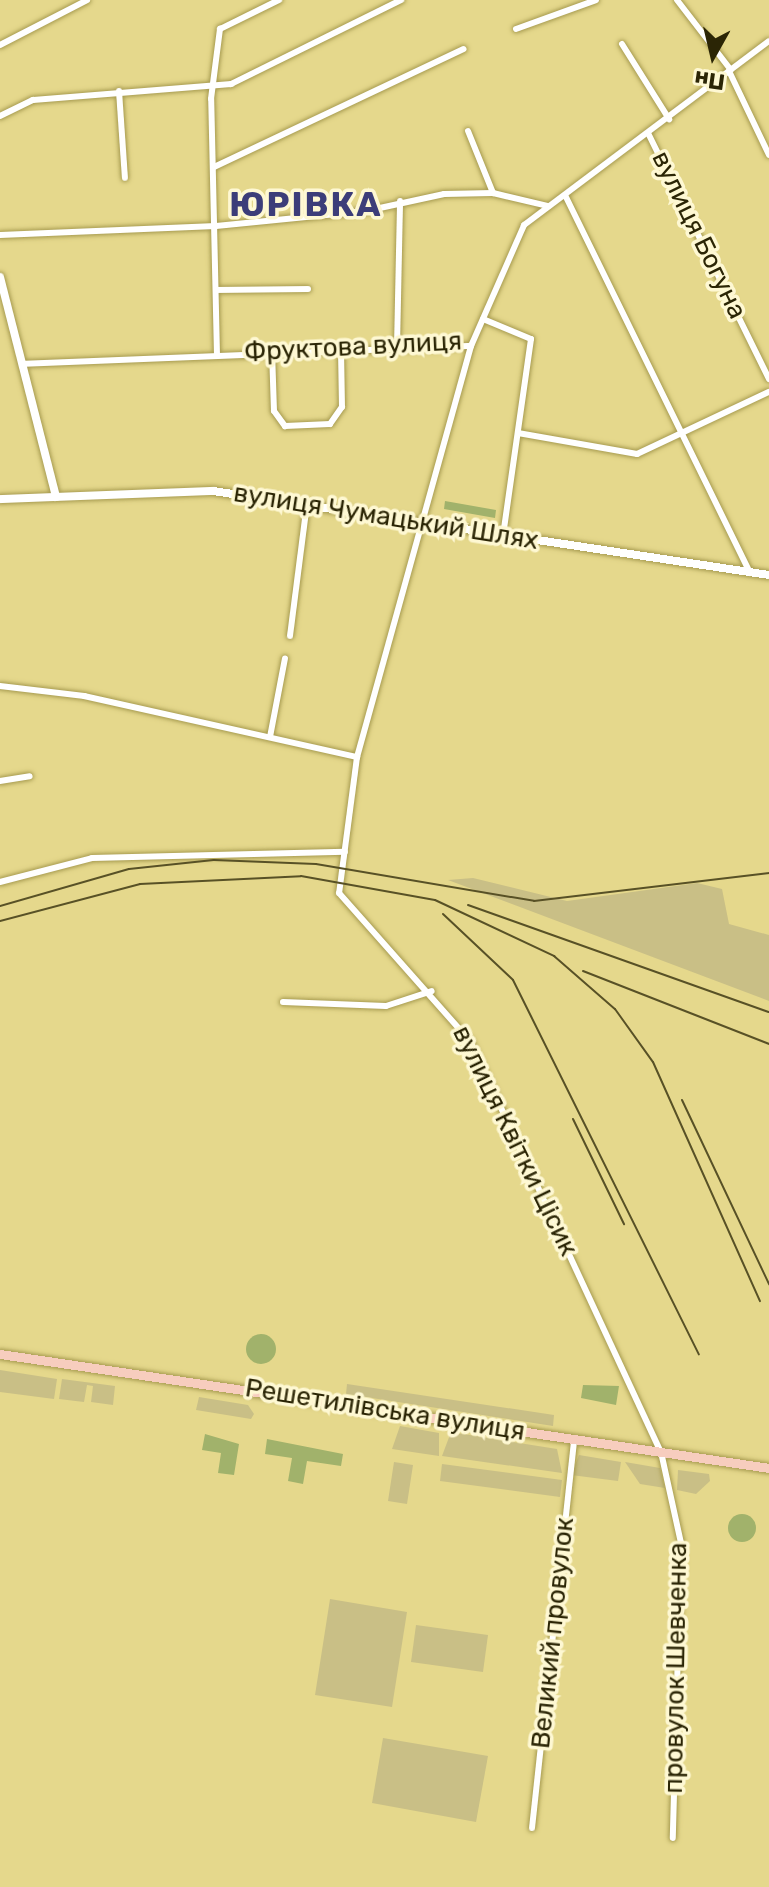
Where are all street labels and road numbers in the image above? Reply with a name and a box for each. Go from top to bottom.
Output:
street label: вулиця Богуна [645,146,753,324]
street label: Фруктова вулиця [243,326,463,368]
street label: вулиця Чумацький Шлях [231,477,541,557]
street label: вулиця Квітки Цісик [446,1021,584,1261]
street label: Решетилівська вулиця [243,1372,527,1448]
street label: Великий провулок [525,1516,581,1750]
street label: провулок Шевченка [658,1542,694,1794]

